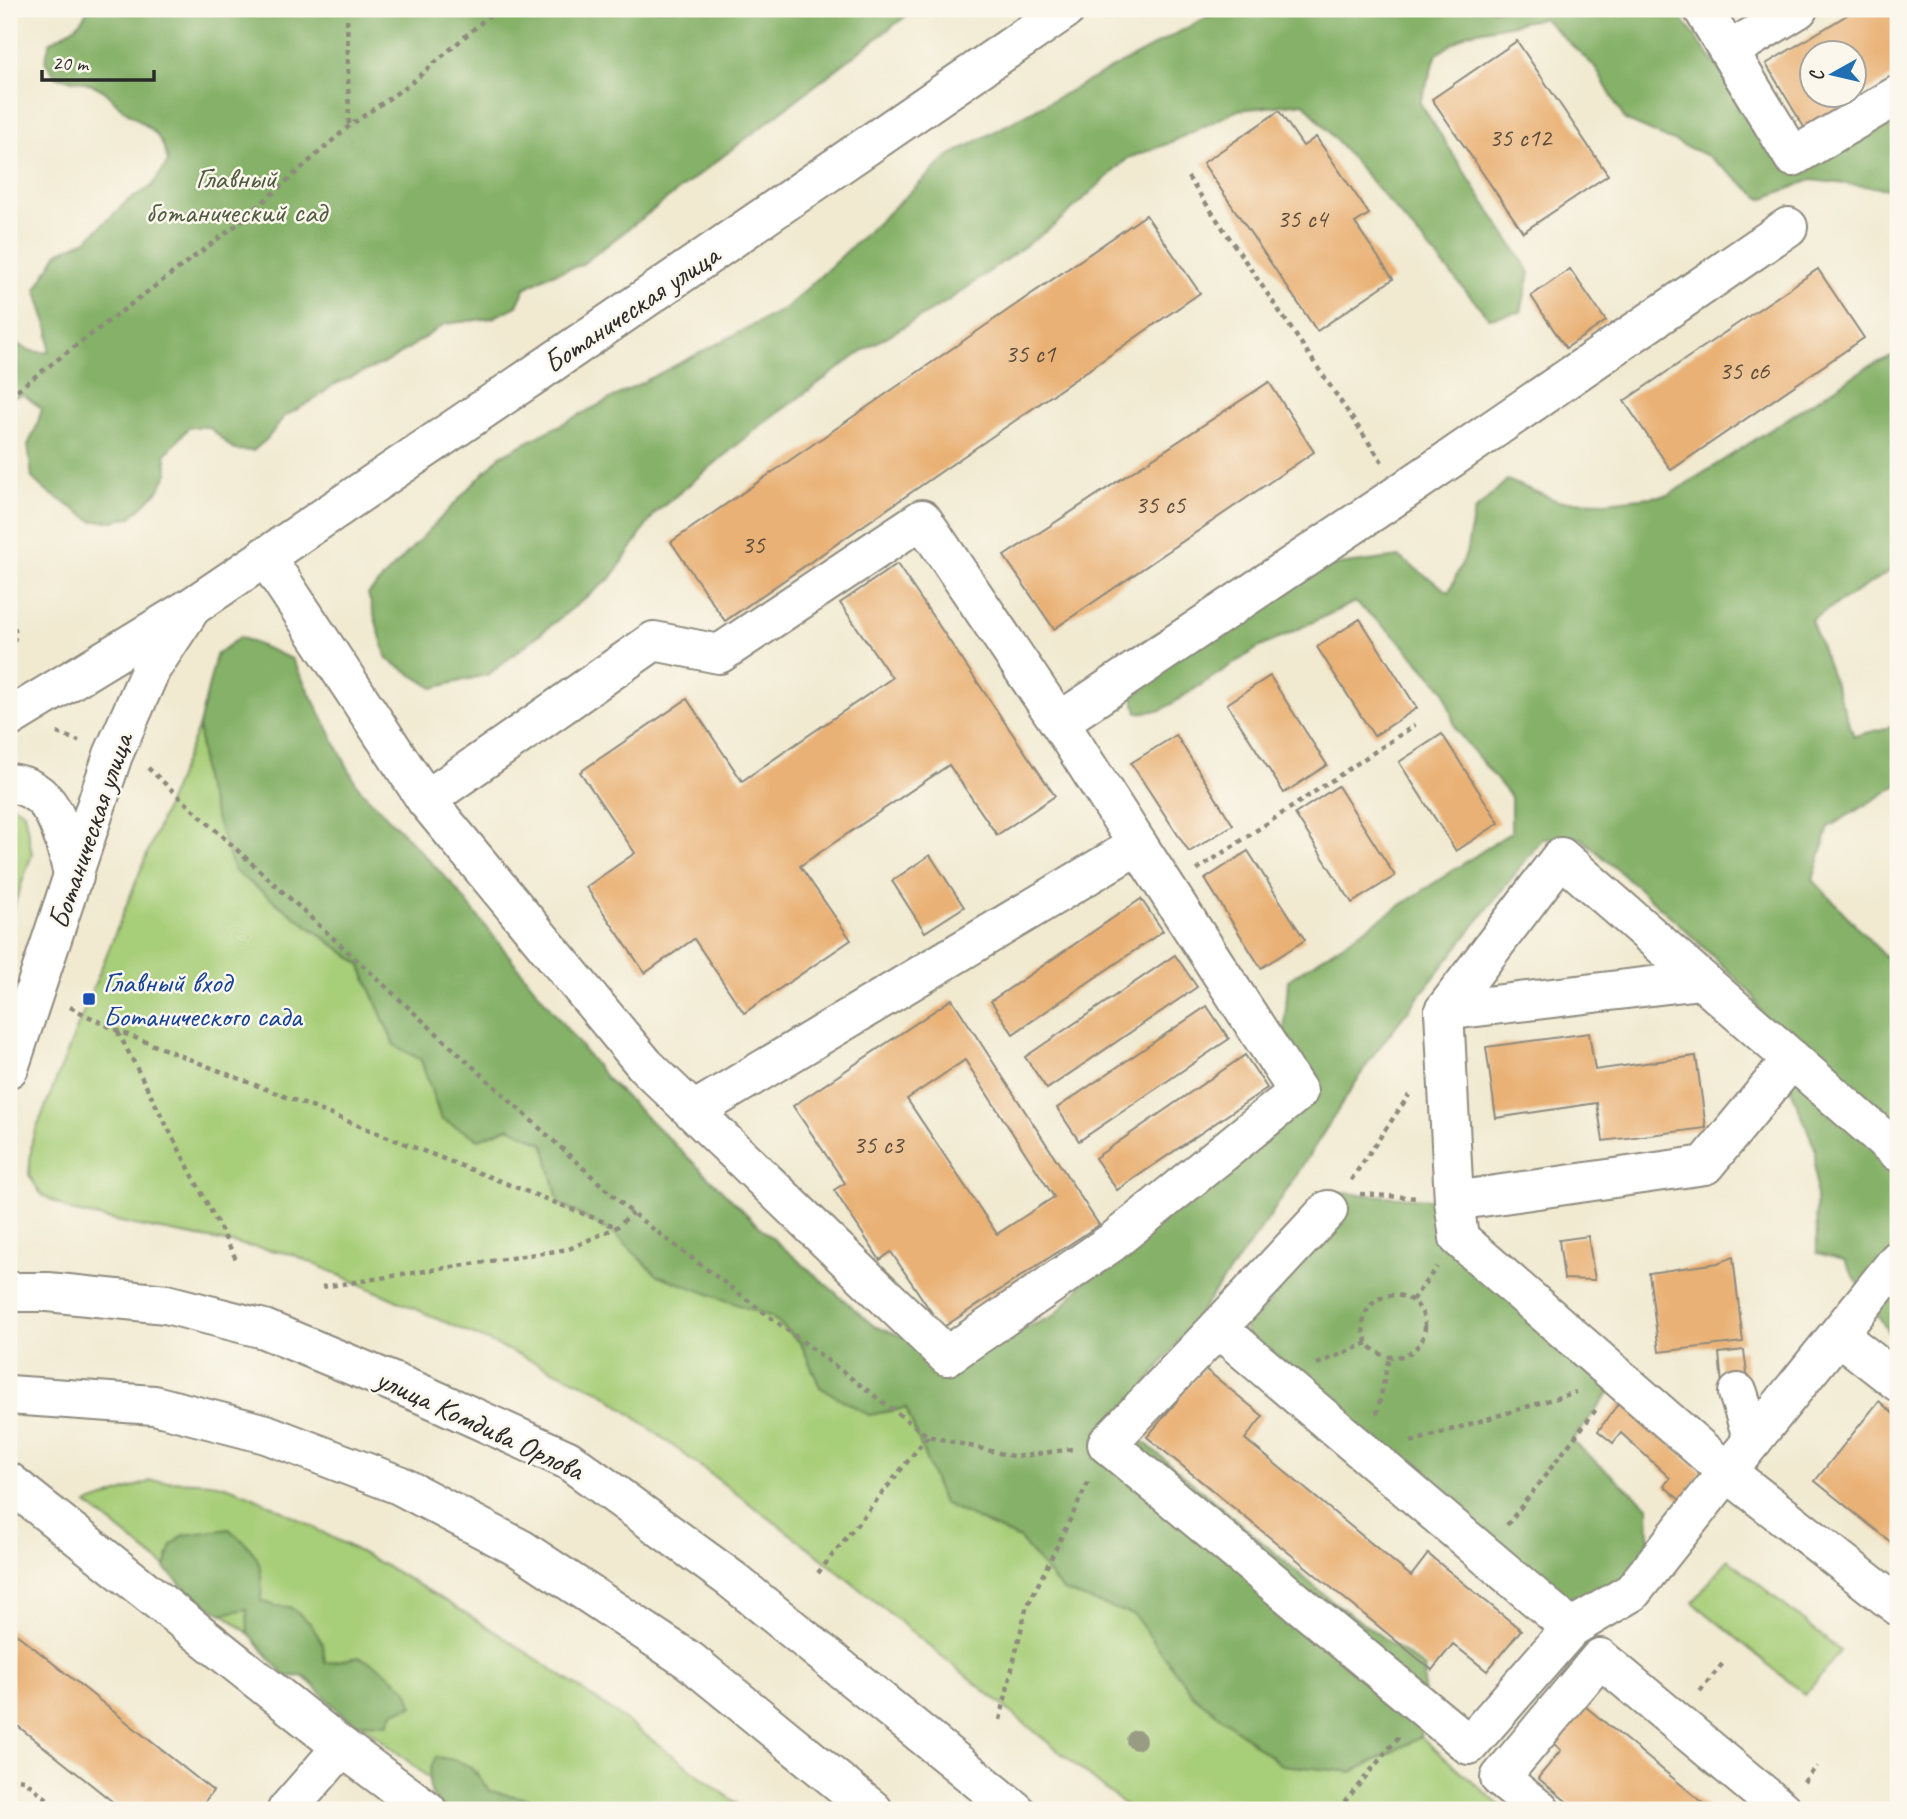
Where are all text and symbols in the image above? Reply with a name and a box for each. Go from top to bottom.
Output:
scale bar [42,38,154,82]
north arrow [1798,38,1868,108]
text: 20 m [52,50,90,76]
text: С [1804,67,1830,83]
house number: 35 с12 [1489,121,1553,154]
park label: Главный ботанический сад [146,159,329,231]
house number: 35 с4 [1277,202,1330,235]
street label: Ботаническая улица [536,235,728,382]
house number: 35 с1 [1005,337,1057,370]
house number: 35 с6 [1719,354,1771,387]
house number: 35 с5 [1135,488,1187,521]
house number: 35 [741,528,766,561]
street label: Ботаническая улица [39,726,142,934]
place label: Главный вход Ботанического сада [103,963,303,1035]
marker: Главный вход Ботанического сада [81,991,97,1007]
house number: 35 с3 [853,1128,906,1161]
street label: улица Комдива Орлова [368,1359,592,1489]

